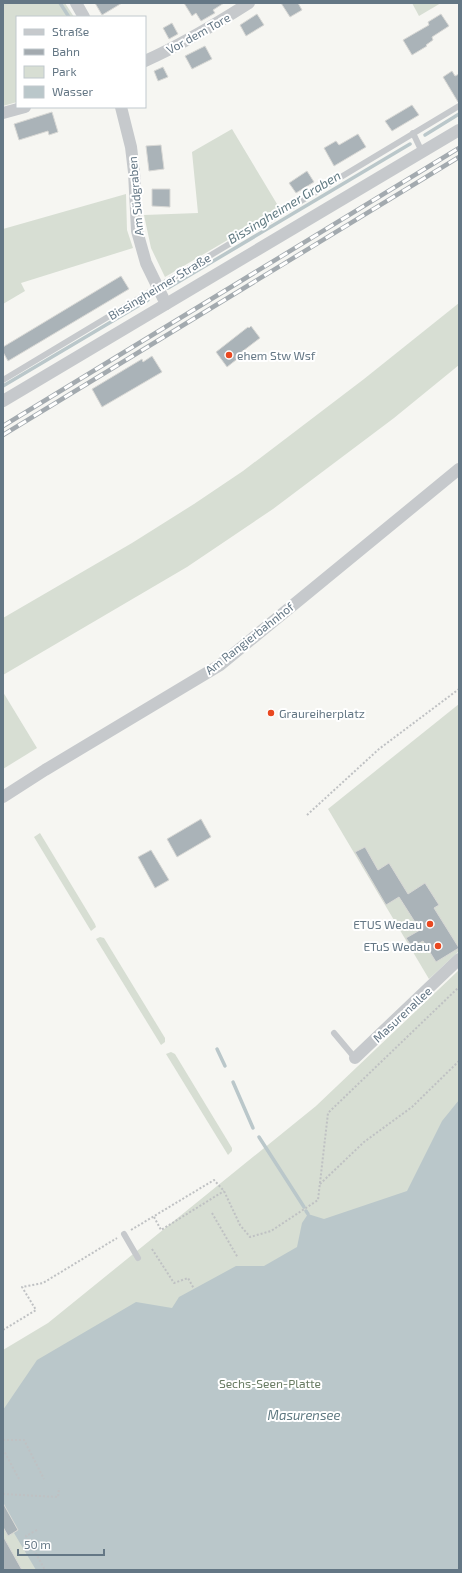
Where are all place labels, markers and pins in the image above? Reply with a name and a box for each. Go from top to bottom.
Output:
place label: ehem Stw Wsf [237,348,316,362]
marker: ehem Stw Wsf [224,350,234,360]
place label: Graureiherplatz [279,706,365,720]
marker: Graureiherplatz [266,708,276,718]
place label: ETUS Wedau [353,917,422,931]
marker: ETUS Wedau [425,919,435,929]
place label: ETuS Wedau [363,939,430,953]
marker: ETuS Wedau [433,941,443,951]

